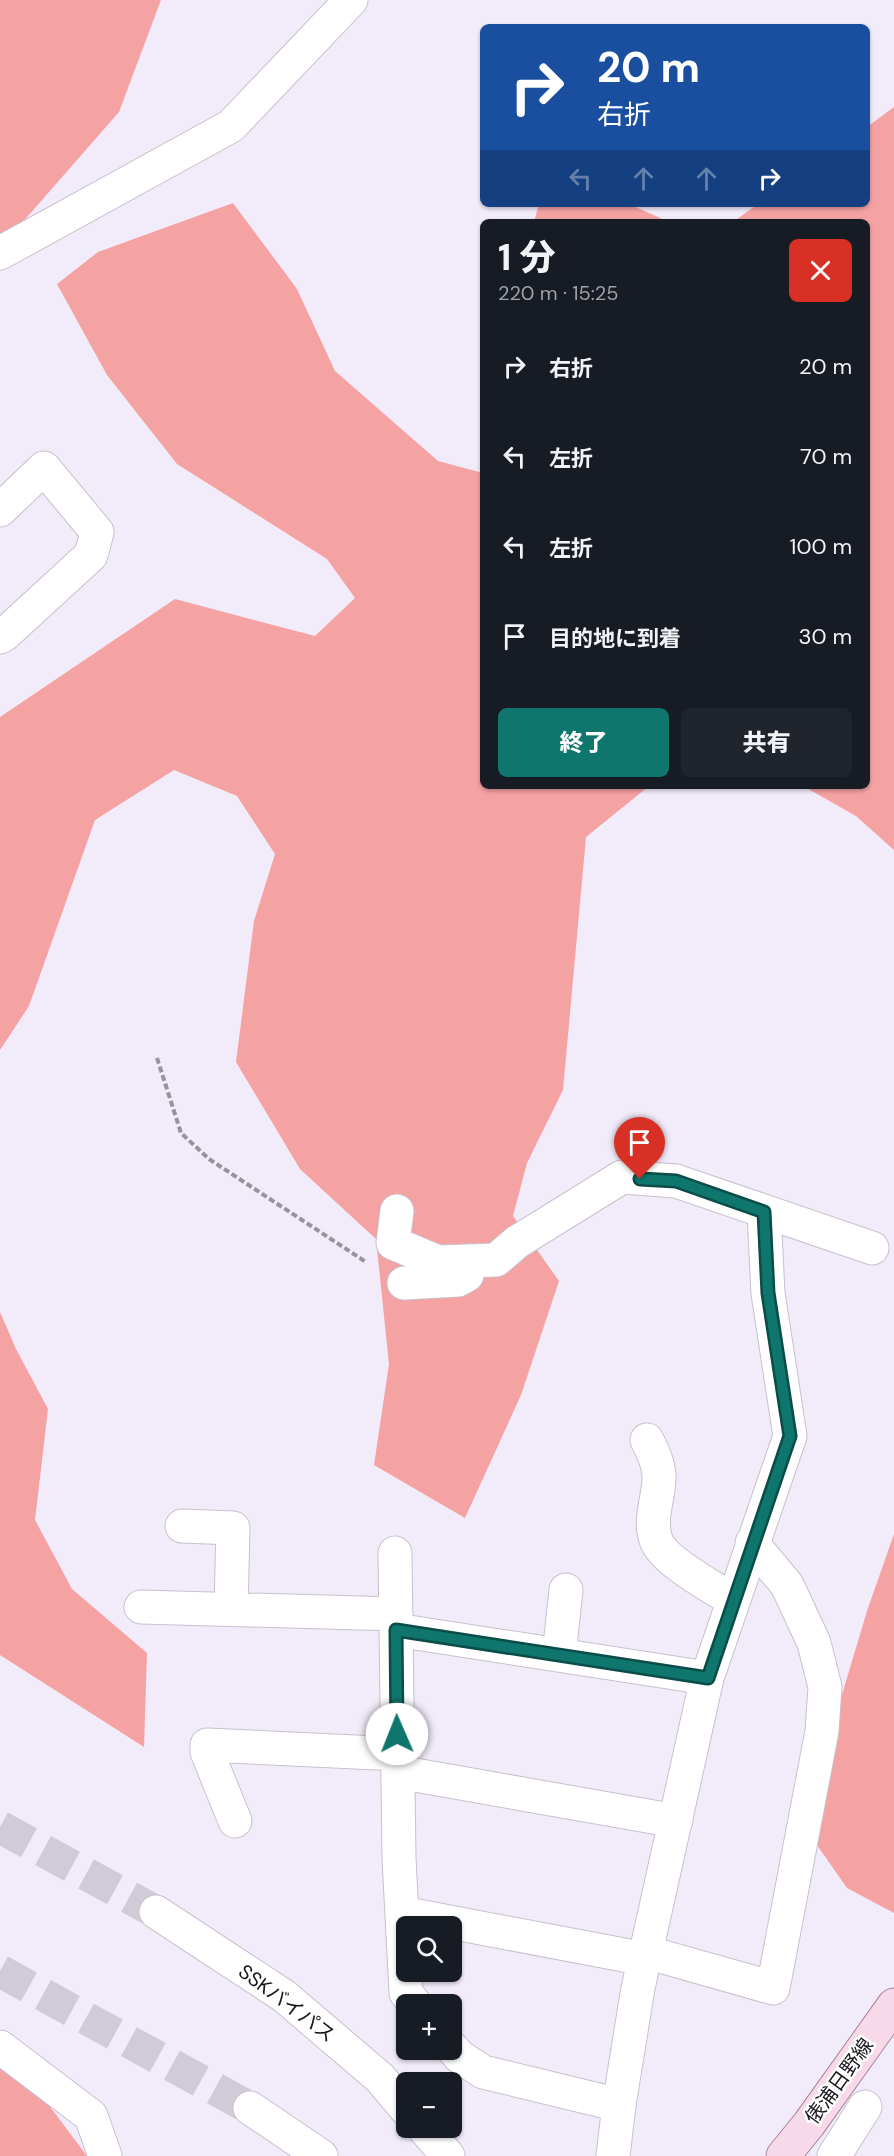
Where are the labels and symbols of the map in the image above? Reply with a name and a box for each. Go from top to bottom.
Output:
pin [614,1117,665,1179]
position arrow [365,1702,429,1766]
street label: SSKバイパス [233,1958,341,2048]
street label: 俵浦日野線 [799,2033,879,2129]

